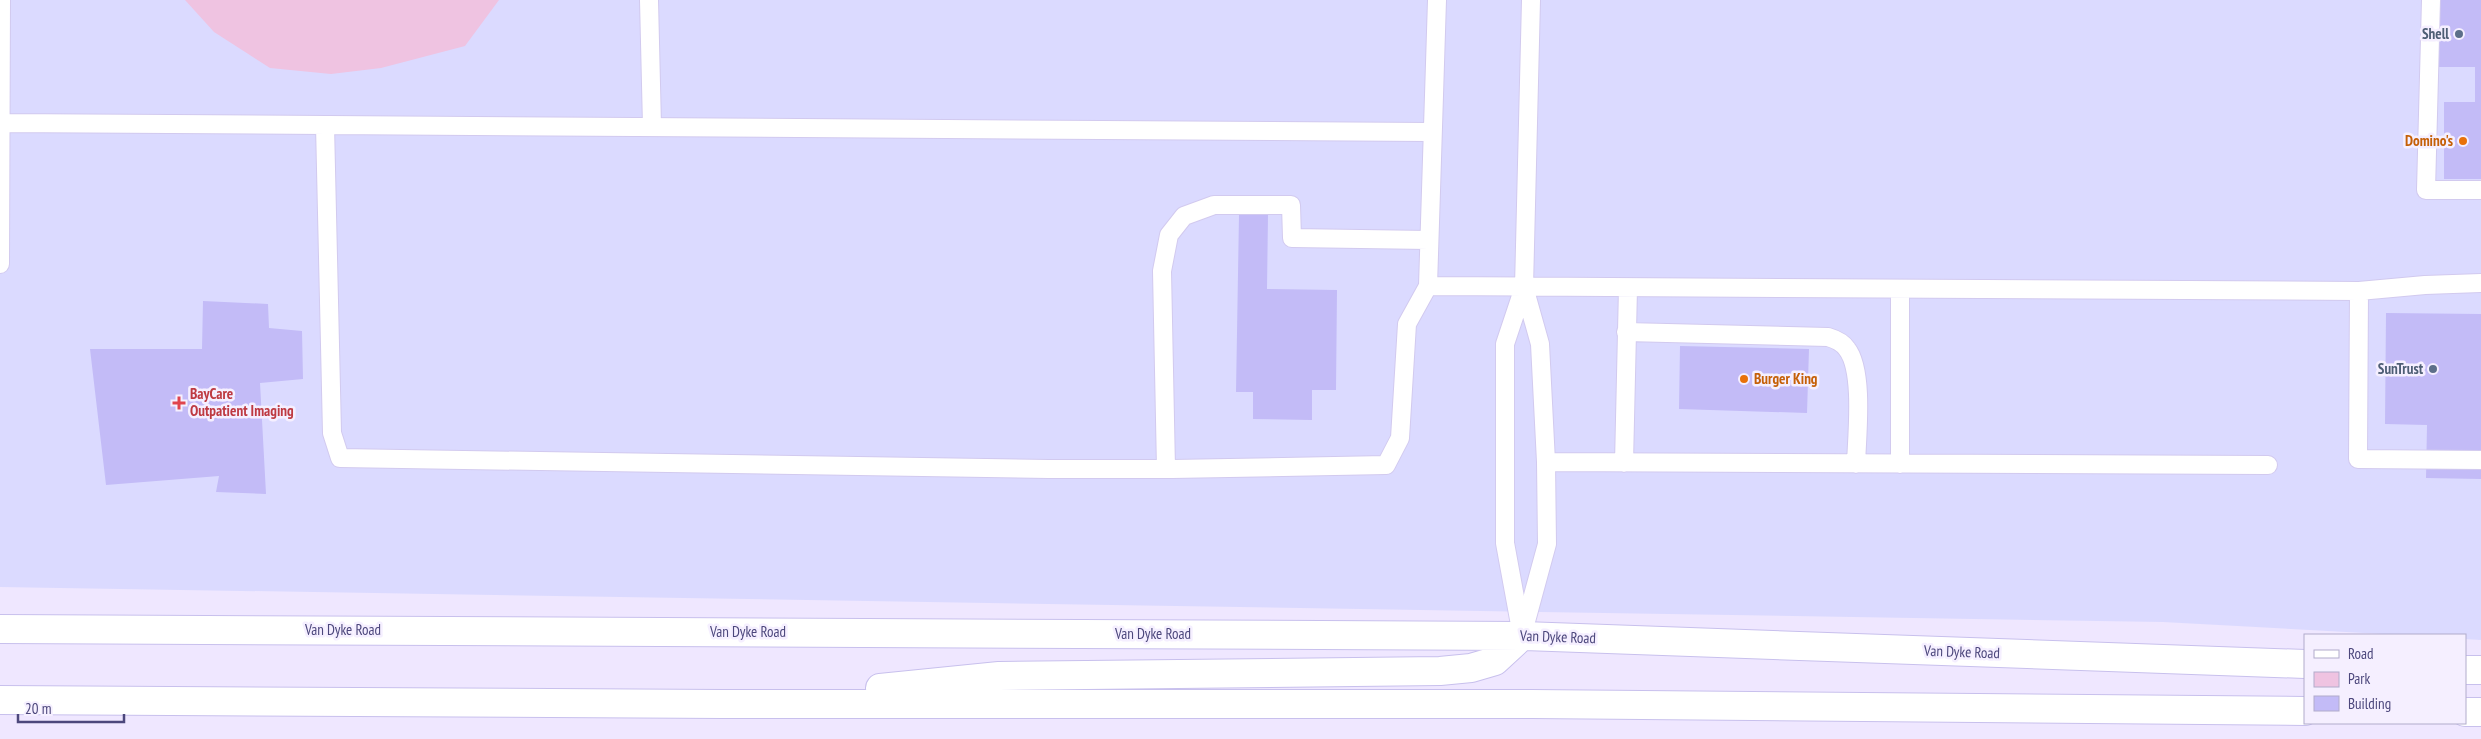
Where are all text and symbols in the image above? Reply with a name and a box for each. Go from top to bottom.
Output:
place label: Shell [2422,24,2449,43]
marker: Shell [2453,28,2465,40]
place label: Domino's [2405,131,2453,150]
marker: Domino's [2457,135,2469,147]
place label: SunTrust [2378,359,2424,378]
marker: SunTrust [2427,363,2439,375]
place label: Burger King [1754,369,1818,388]
marker: Burger King [1738,373,1750,385]
place label: BayCare Outpatient Imaging [190,384,294,420]
marker: BayCare Outpatient Imaging [172,396,186,410]
street label: Van Dyke Road [304,620,381,639]
street label: Van Dyke Road [709,622,786,641]
street label: Van Dyke Road [1114,624,1191,643]
street label: Van Dyke Road [1519,626,1596,647]
legend [2304,634,2466,724]
street label: Van Dyke Road [1923,641,2000,662]
text: Road [2348,644,2374,663]
text: Park [2348,669,2370,688]
scale bar [18,692,124,724]
text: Building [2348,694,2391,713]
text: 20 m [25,699,51,718]

